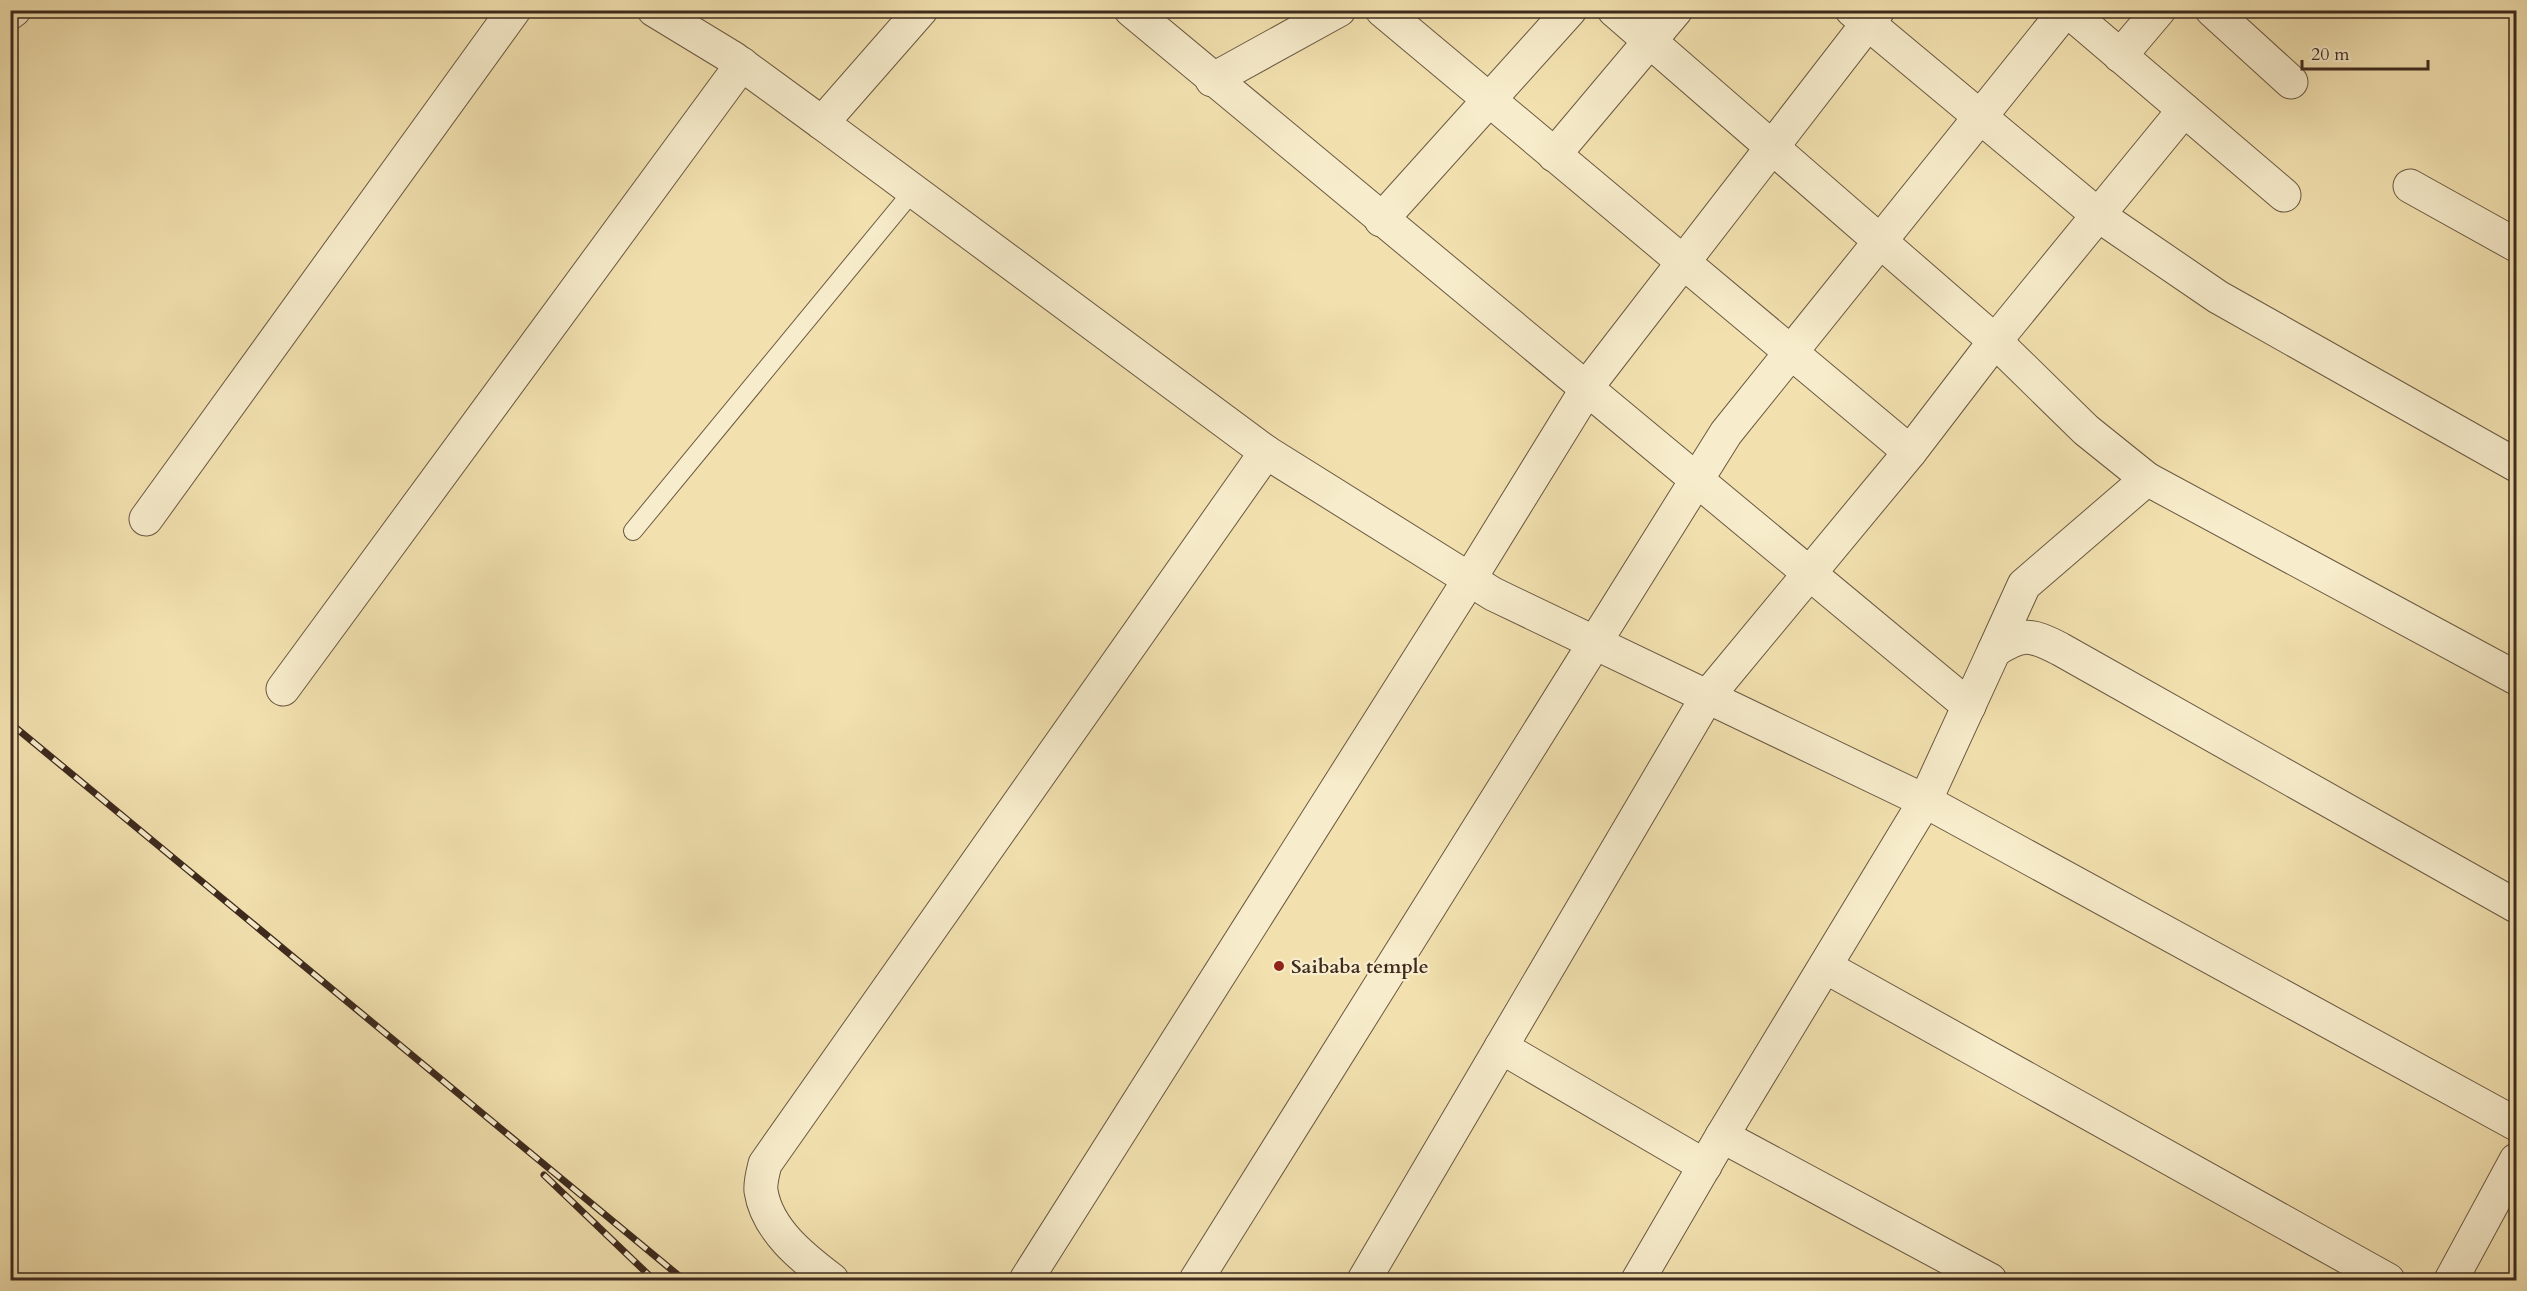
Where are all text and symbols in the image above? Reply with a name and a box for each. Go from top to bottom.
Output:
scale bar [2302,33,2428,71]
text: 20 m [2311,42,2350,67]
place label: Saibaba temple [1291,953,1429,980]
marker: Saibaba temple [1272,959,1286,973]

